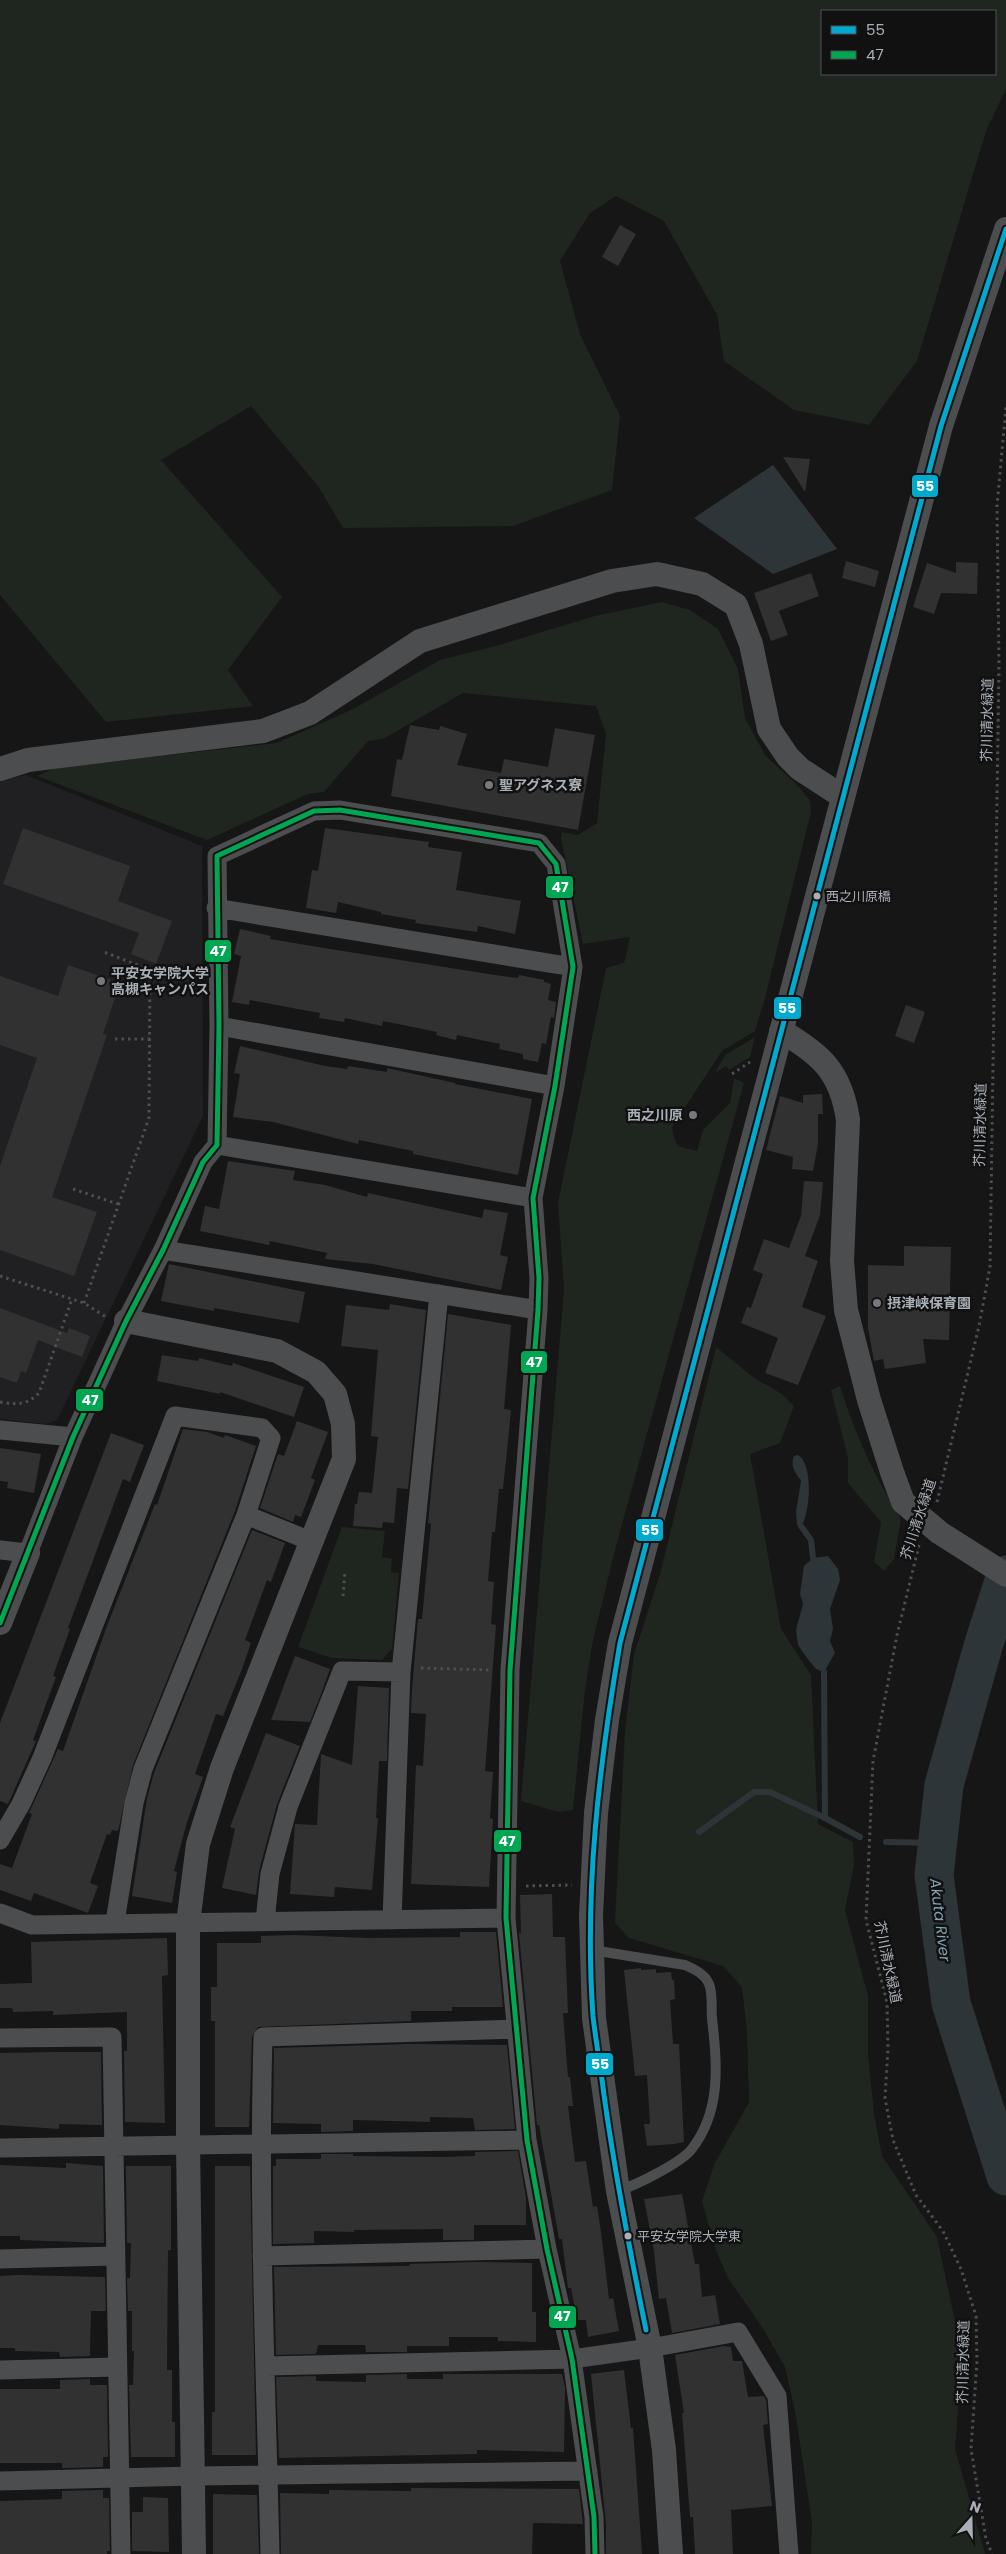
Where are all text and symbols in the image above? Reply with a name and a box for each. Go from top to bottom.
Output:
legend [821,10,996,75]
text: 55 [866,19,885,40]
text: 47 [866,44,884,65]
line badge: 55 [911,474,939,498]
text: 55 [916,476,934,496]
street label: 芥川清水緑道 [976,678,998,762]
place label: 聖アグネス寮 [499,775,582,795]
marker: 聖アグネス寮 [483,779,495,791]
line badge: 47 [545,875,574,899]
text: 47 [552,877,569,897]
place label: 西之川原橋 [826,887,891,906]
marker: 西之川原橋 [812,891,822,901]
line badge: 47 [204,939,232,963]
text: 47 [210,941,227,961]
place label: 平安女学院大学 高槻キャンパス [111,963,209,999]
marker: 平安女学院大学 高槻キャンパス [95,975,107,987]
line badge: 55 [773,996,802,1020]
text: 55 [778,998,796,1018]
street label: 芥川清水緑道 [969,1083,991,1167]
place label: 西之川原 [627,1105,683,1125]
marker: 西之川原 [687,1109,699,1121]
place label: 摂津峡保育園 [887,1293,971,1313]
marker: 摂津峡保育園 [871,1297,883,1309]
line badge: 47 [520,1350,548,1374]
text: 47 [526,1352,543,1372]
line badge: 47 [75,1388,104,1412]
text: 47 [82,1390,99,1410]
street label: 芥川清水緑道 [896,1476,940,1562]
line badge: 55 [635,1518,664,1542]
text: 55 [641,1520,659,1540]
line badge: 47 [493,1829,522,1853]
text: 47 [499,1831,516,1851]
water label: Akuta River [925,1876,956,1963]
street label: 芥川清水緑道 [869,1919,907,2005]
line badge: 55 [585,2052,614,2076]
text: 55 [591,2054,609,2074]
place label: 平安女学院大学東 [637,2227,741,2246]
marker: 平安女学院大学東 [623,2231,633,2241]
line badge: 47 [548,2305,577,2329]
text: 47 [554,2306,571,2326]
street label: 芥川清水緑道 [952,2320,974,2404]
north arrow [946,2494,996,2544]
text: N [967,2496,984,2518]

